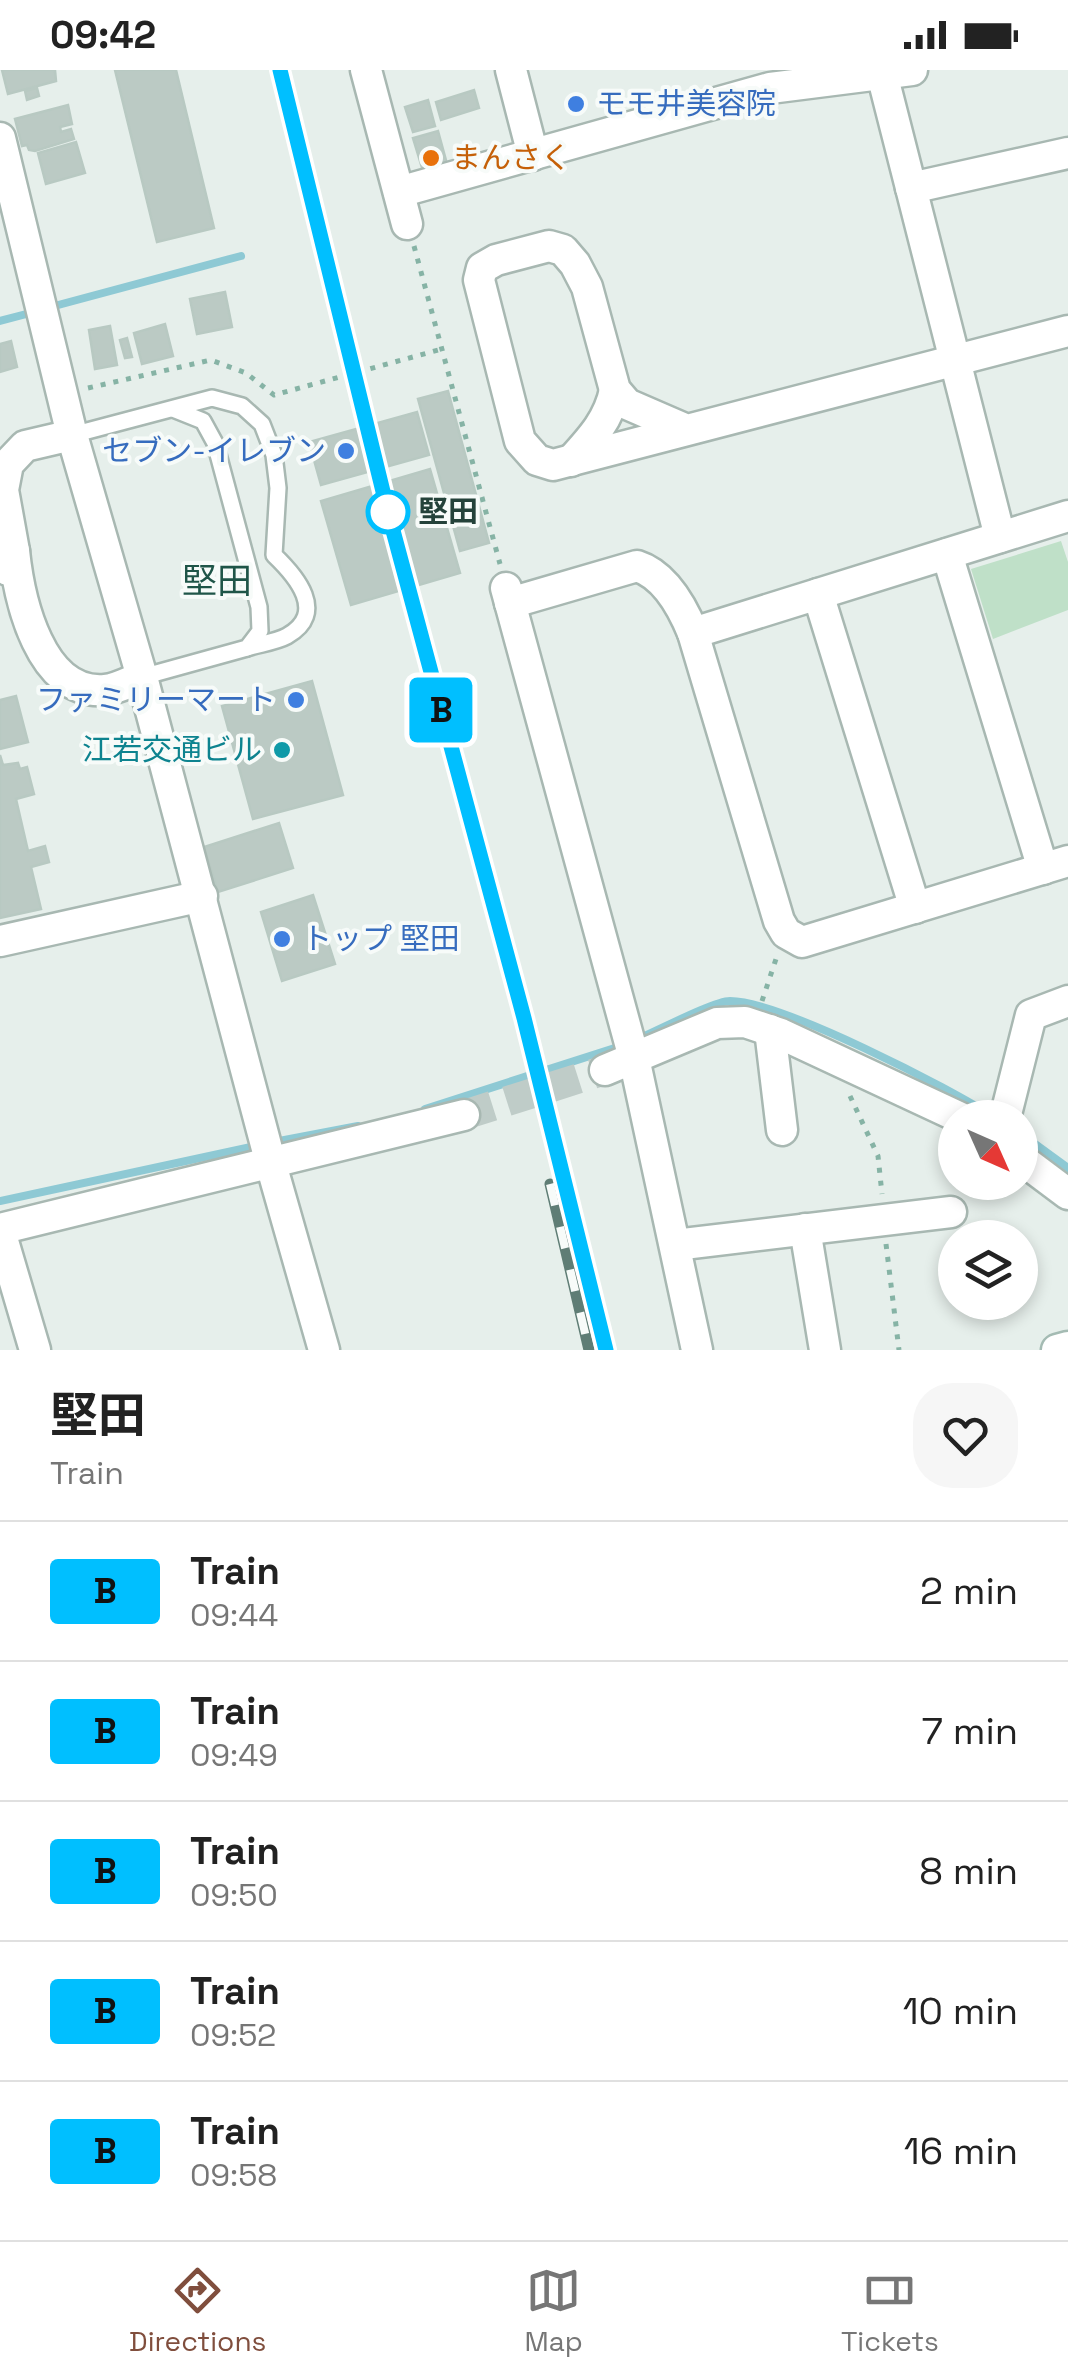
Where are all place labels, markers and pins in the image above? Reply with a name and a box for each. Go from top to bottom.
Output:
place label: モモ井美容院 [596,84,776,123]
marker: モモ井美容院 [565,93,587,115]
place label: まんさく [451,138,571,177]
marker: まんさく [420,147,442,169]
place label: セブン-イレブン [102,431,326,470]
marker: セブン-イレブン [335,440,357,462]
marker: 堅田 [367,491,409,533]
place label: 堅田 [418,492,478,531]
place label: ファミリーマート [36,680,276,719]
marker: ファミリーマート [285,689,307,711]
place label: 江若交通ビル [82,730,262,769]
marker: 江若交通ビル [271,739,293,761]
place label: トップ 堅田 [302,919,460,958]
marker: トップ 堅田 [271,928,293,950]

